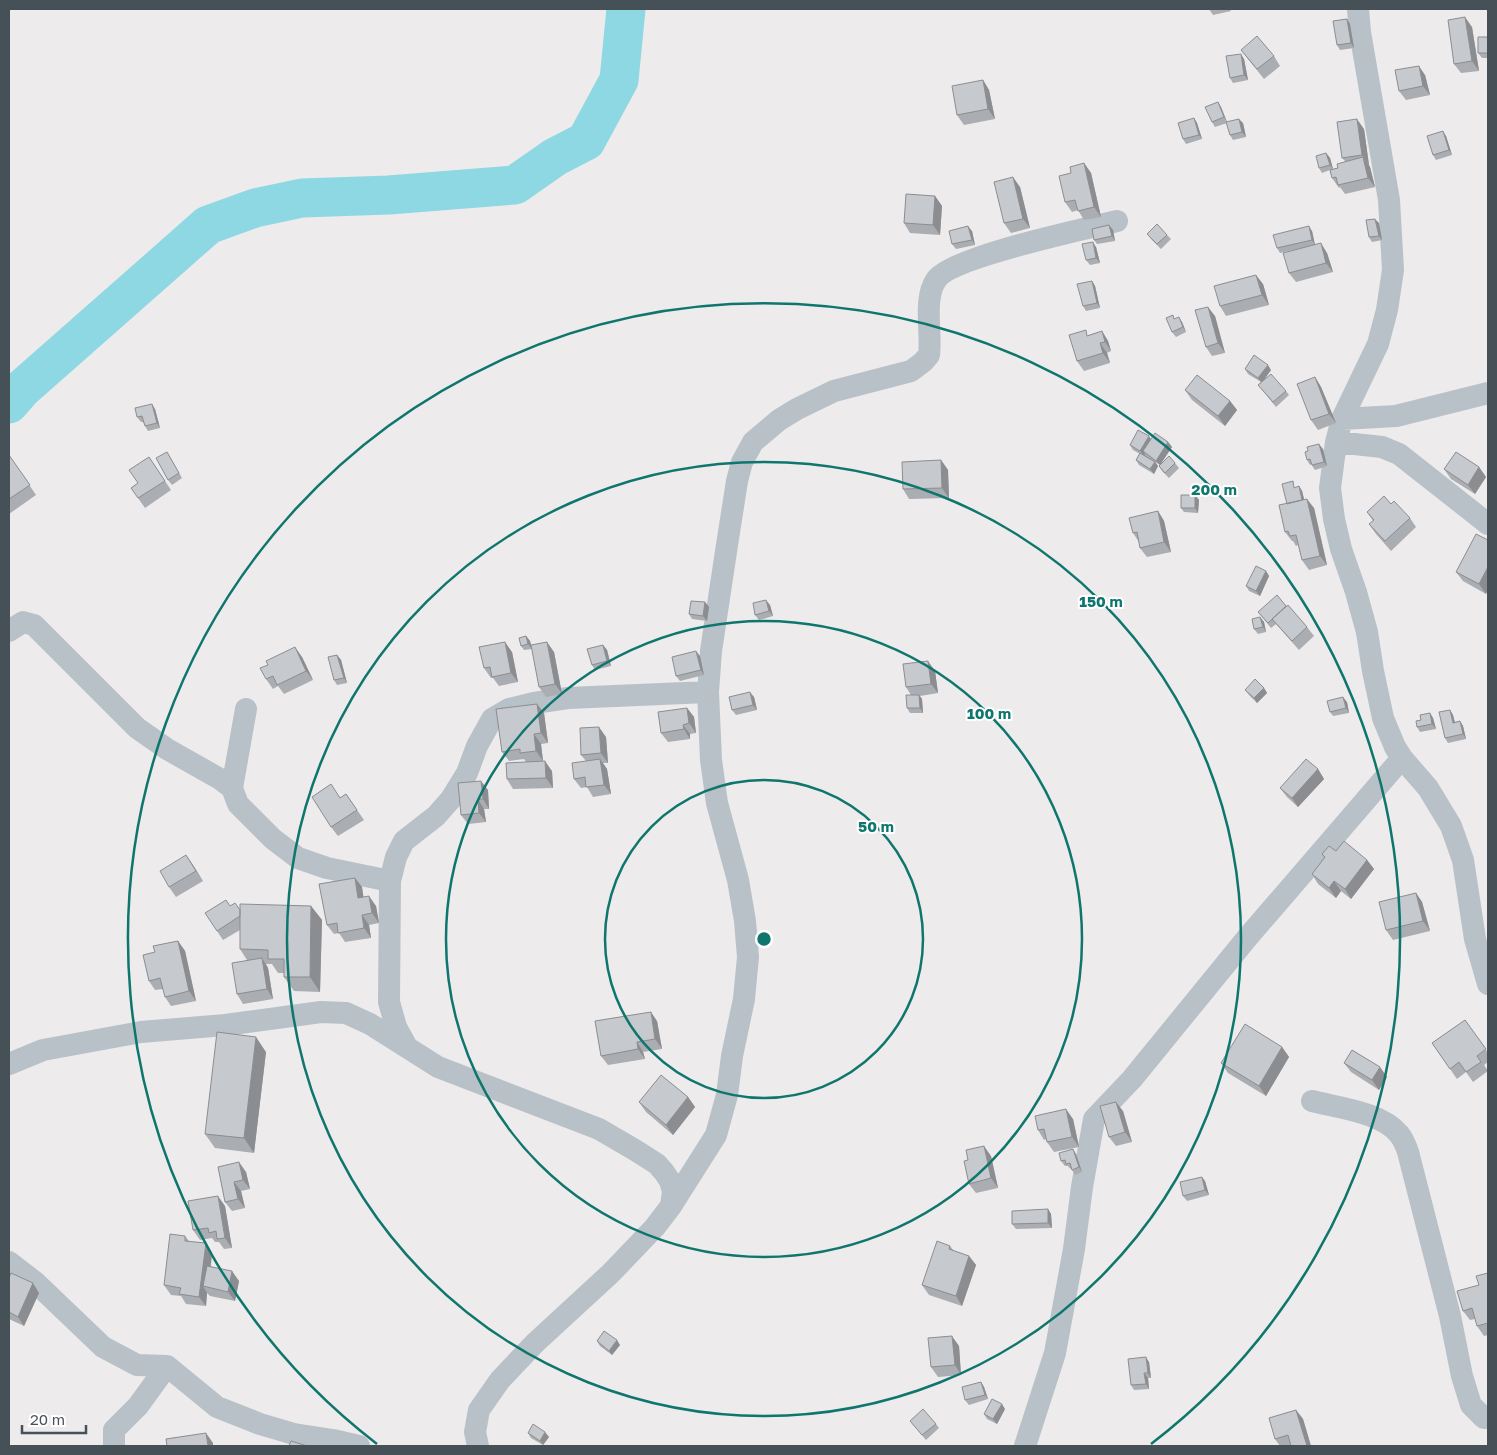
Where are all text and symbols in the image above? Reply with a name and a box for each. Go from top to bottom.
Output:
text: 200 m [1191,480,1237,498]
text: 150 m [1079,592,1123,610]
text: 100 m [967,704,1011,722]
text: 50 m [858,817,894,835]
centre of rings [755,930,773,948]
scale bar [22,1402,86,1434]
text: 20 m [30,1410,65,1428]

